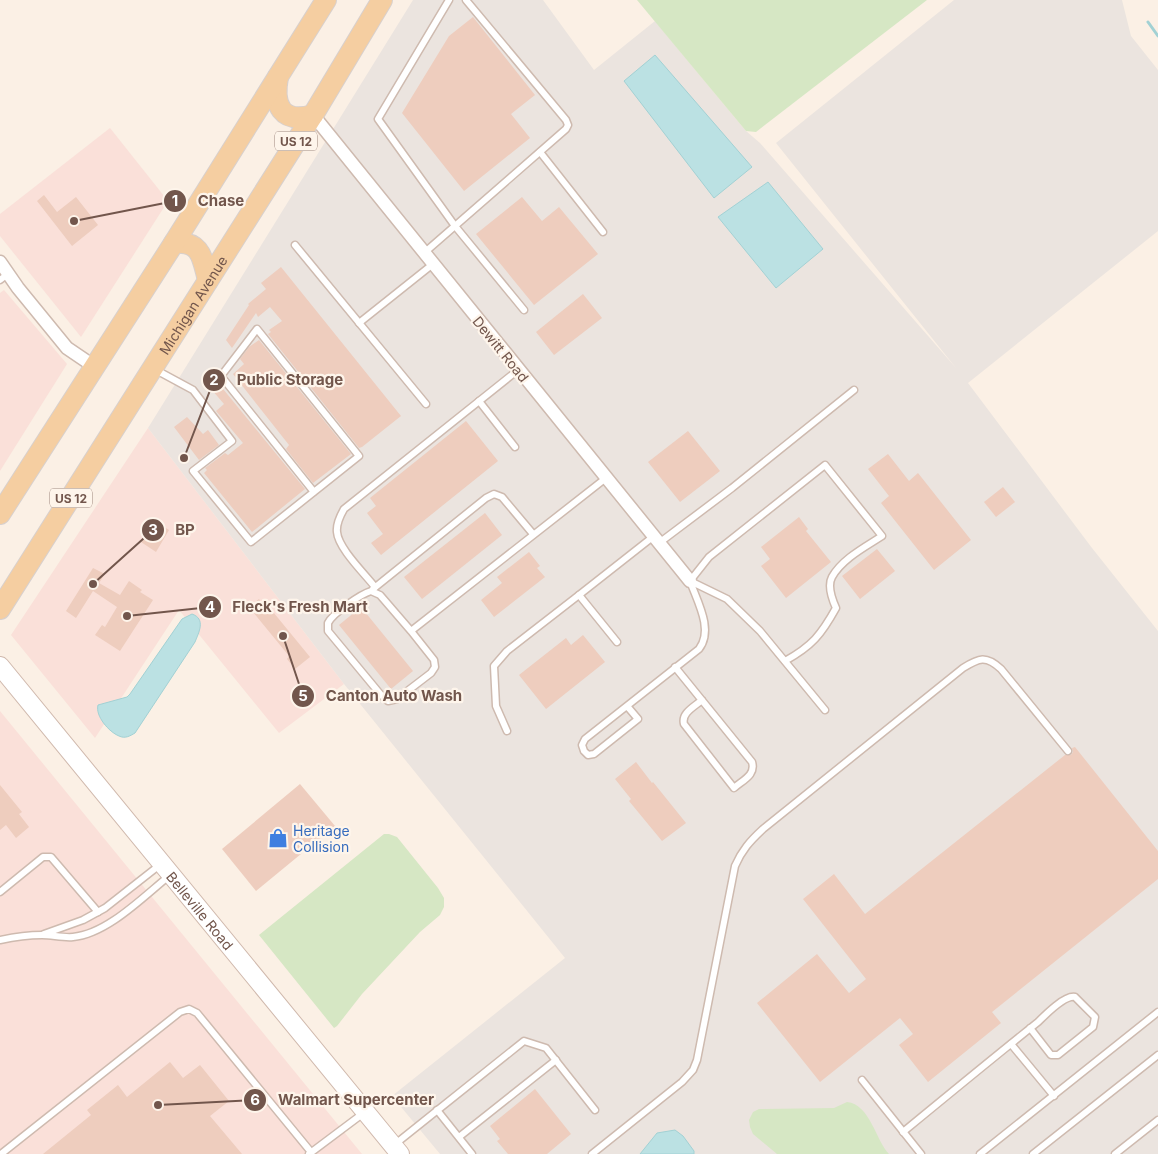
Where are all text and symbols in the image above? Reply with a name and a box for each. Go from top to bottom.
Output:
road number: US 12 [275,132,317,150]
callout: Chase [163,186,254,216]
text: 1 [172,191,178,210]
text: Chase [198,191,244,210]
street label: Michigan Avenue [155,252,230,357]
street label: Dewitt Road [469,313,533,385]
callout: Public Storage [202,365,353,395]
text: 2 [209,370,219,389]
text: Public Storage [237,370,343,389]
road number: US 12 [50,488,92,508]
callout: BP [140,515,205,545]
text: 3 [148,520,158,539]
text: BP [175,520,195,539]
callout: Fleck's Fresh Mart [197,592,378,622]
text: 4 [205,597,215,616]
text: Fleck's Fresh Mart [232,597,368,616]
callout: Canton Auto Wash [291,681,472,711]
text: 5 [298,686,308,705]
text: Canton Auto Wash [326,686,462,705]
place label: Heritage Collision [293,822,350,855]
shop icon: Heritage Collision [267,827,289,849]
street label: Belleville Road [163,868,237,953]
callout: Walmart Supercenter [243,1085,444,1115]
text: 6 [250,1090,260,1109]
text: Walmart Supercenter [278,1090,434,1109]

